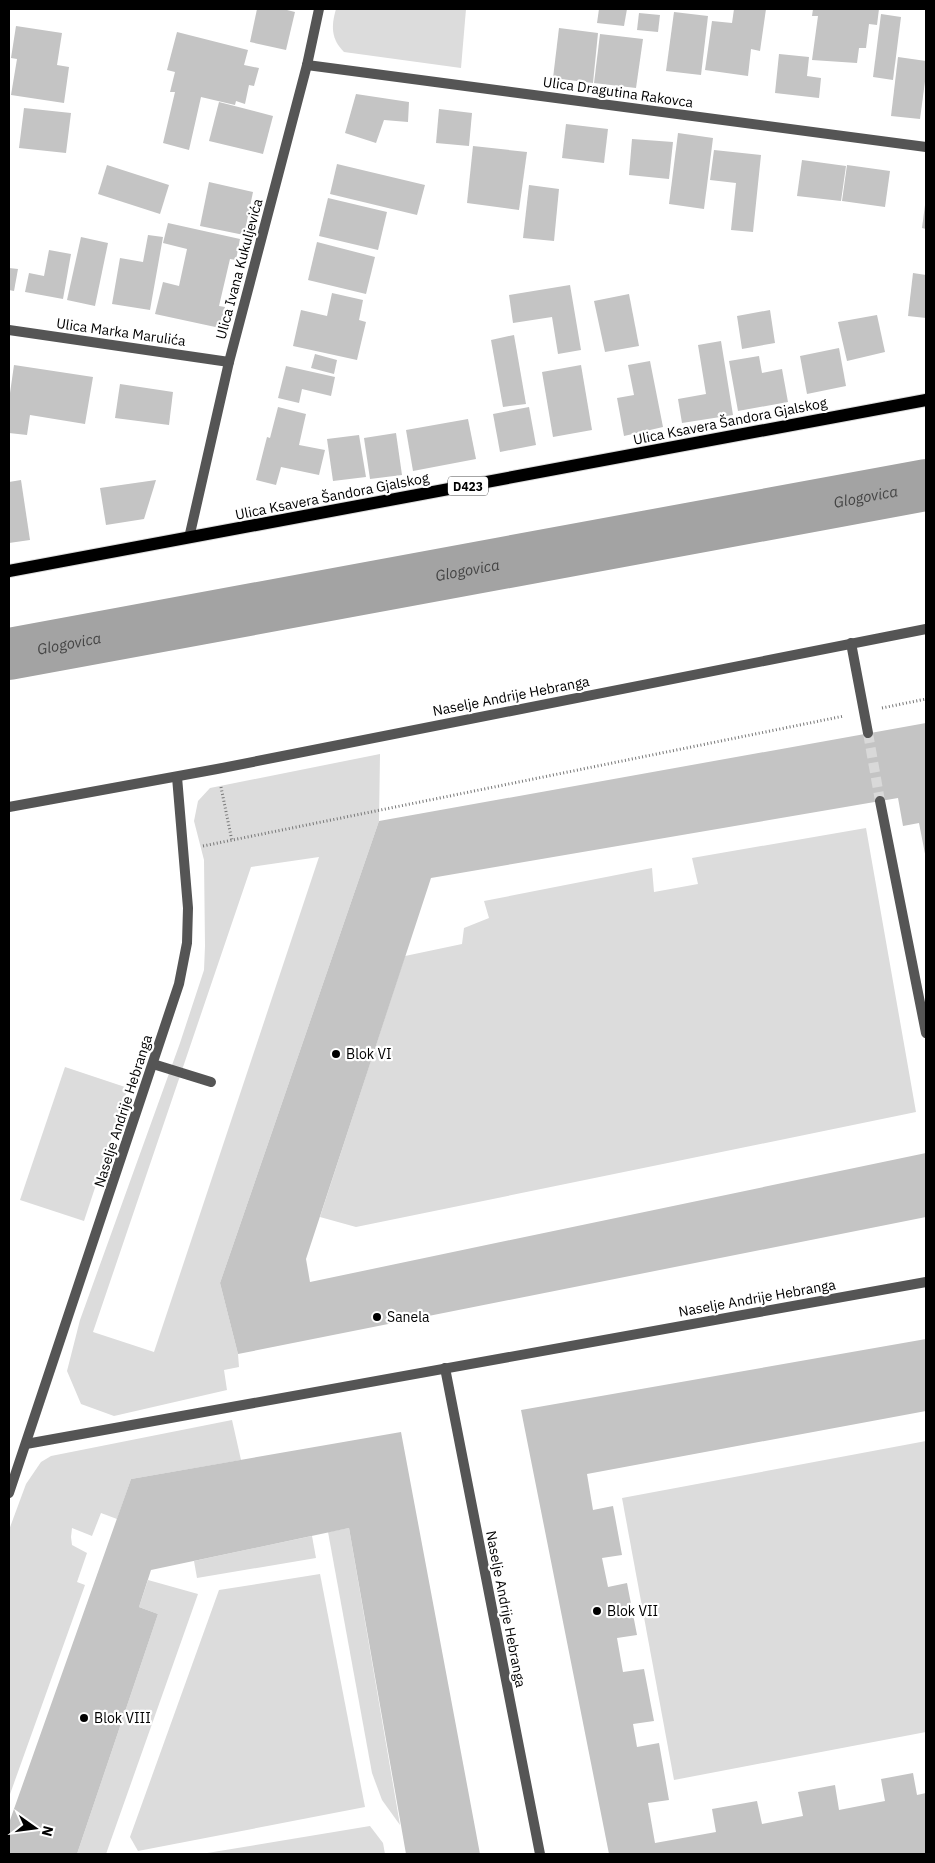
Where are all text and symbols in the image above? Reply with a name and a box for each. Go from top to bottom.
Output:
street label: Ulica Dragutina Rakovca [542,73,695,112]
street label: Ulica Ivana Kukuljevića [212,196,267,341]
street label: Ulica Marka Marulića [55,314,187,350]
street label: Ulica Ksavera Šandora Gjalskog [631,392,829,449]
street label: Ulica Ksavera Šandora Gjalskog [233,467,431,524]
road number: D423 [448,476,488,496]
water label: Glogovica [832,481,899,511]
water label: Glogovica [434,554,501,585]
water label: Glogovica [35,628,103,658]
street label: Naselje Andrije Hebranga [431,672,591,720]
street label: Naselje Andrije Hebranga [90,1032,156,1190]
place label: Blok VI [346,1045,392,1063]
marker: Blok VI [330,1048,342,1060]
street label: Naselje Andrije Hebranga [677,1275,838,1321]
place label: Sanela [387,1308,430,1326]
marker: Sanela [371,1311,383,1323]
street label: Naselje Andrije Hebranga [482,1529,530,1689]
place label: Blok VII [607,1602,658,1620]
marker: Blok VII [591,1605,603,1617]
place label: Blok VIII [94,1709,151,1727]
marker: Blok VIII [78,1712,90,1724]
north arrow [10,1803,60,1853]
text: N [38,1824,58,1838]

